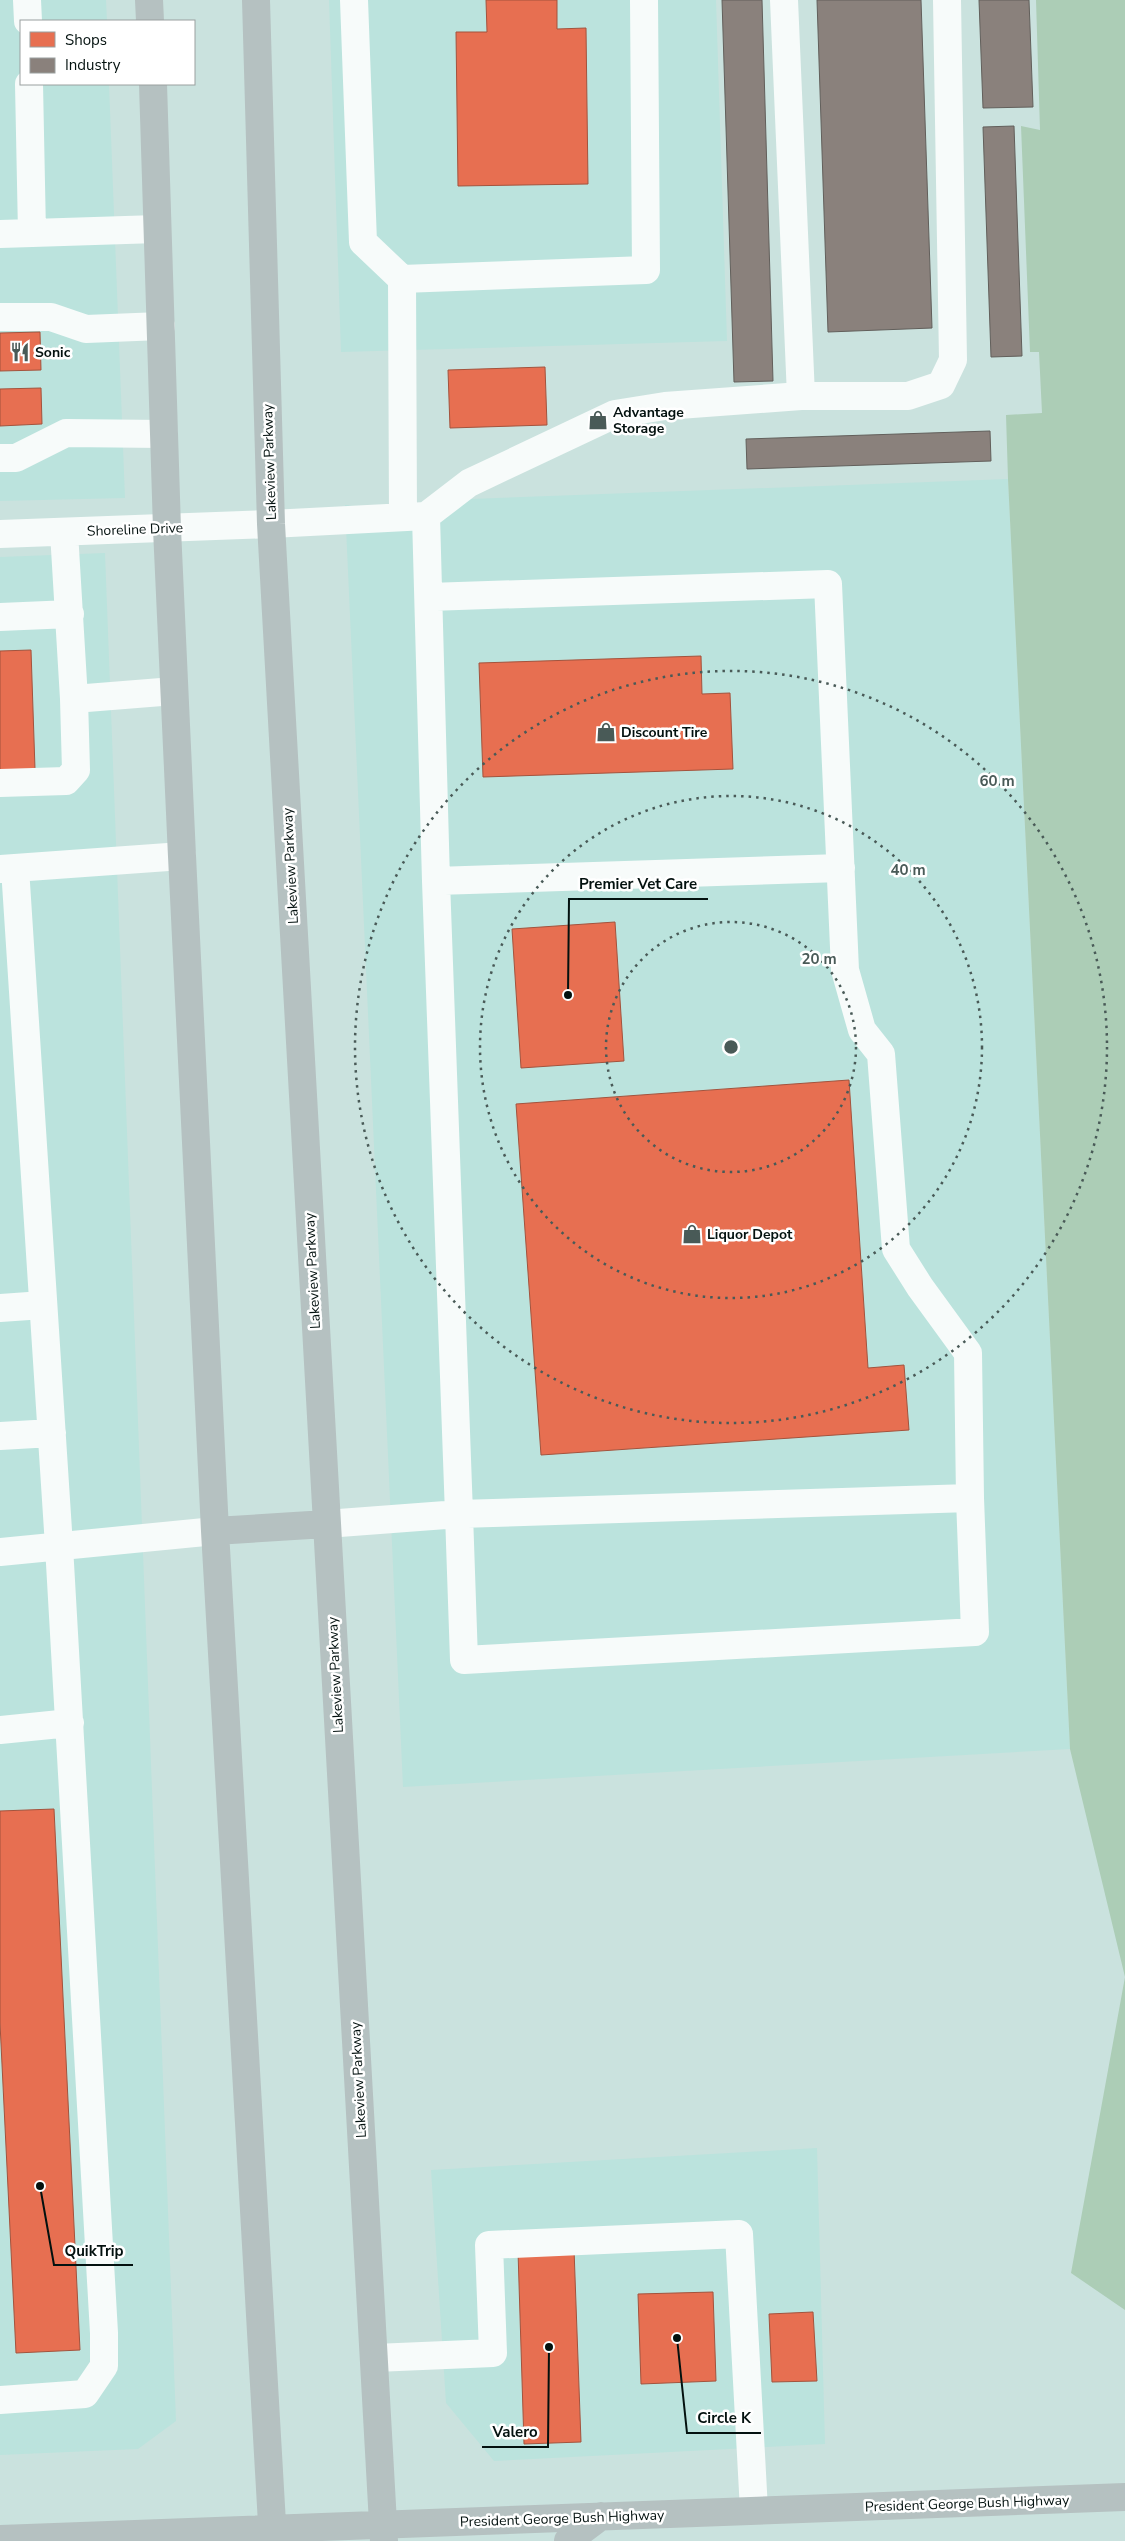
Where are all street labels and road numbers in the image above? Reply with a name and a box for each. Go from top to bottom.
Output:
street label: Lakeview Parkway [258,403,281,520]
street label: Shoreline Drive [87,518,183,541]
street label: Lakeview Parkway [278,807,303,925]
street label: Lakeview Parkway [300,1212,325,1330]
street label: Lakeview Parkway [323,1616,348,1734]
street label: Lakeview Parkway [346,2021,371,2139]
street label: President George Bush Highway [865,2490,1070,2517]
street label: President George Bush Highway [460,2505,665,2532]

